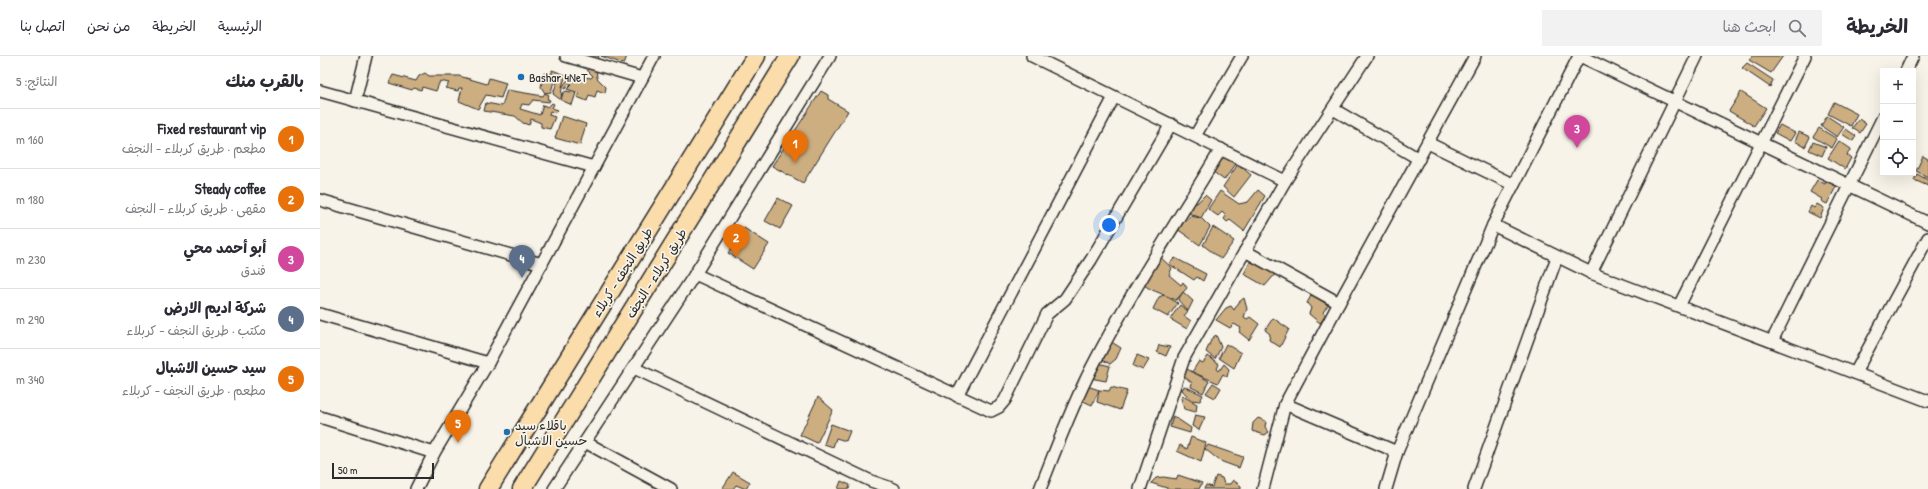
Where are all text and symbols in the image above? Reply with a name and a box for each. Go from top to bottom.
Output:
search box [1542,10,1822,46]
text: الخريطة [1846,13,1908,39]
text: اتصل بنا [20,16,65,35]
text: من نحن [87,16,130,35]
text: الخريطة [152,16,196,35]
text: الرئيسية [218,16,262,35]
text: ابحث هنا [1723,16,1776,37]
icon: search [1786,17,1808,39]
place label: Bashar 4NeT [529,68,588,86]
map controls [1880,68,1916,176]
button: + [1880,68,1916,104]
text: بالقرب منك [226,69,304,92]
text: النتائج: 5 [16,72,58,90]
marker: Bashar 4NeT [516,72,526,82]
button: − [1880,104,1916,140]
pin: 3 [1564,115,1590,148]
text: Fixed restaurant vip [158,118,266,139]
text: 160 m [16,130,44,148]
text: 1 [289,130,293,148]
pin: 1 [782,130,808,163]
text: مطعم · طريق کربلاء - النجف [122,139,266,157]
button: locate [1880,140,1916,176]
text: Steady coffee [195,178,266,199]
text: 180 m [16,190,44,208]
text: 2 [288,190,294,208]
text: مقهى · طريق کربلاء - النجف [125,199,266,217]
your location [1099,215,1119,235]
street label: طريق النجف - کربلاء [587,224,657,320]
pin: 2 [723,224,749,257]
street label: طريق کربلاء - النجف [621,225,691,321]
text: أبو أحمد محي [183,237,266,258]
pin: 4 [509,245,535,278]
text: 230 m [16,250,46,268]
text: 3 [288,250,294,268]
text: فندق [241,261,266,279]
text: شركة اديم الارض [164,297,266,318]
text: 290 m [16,310,45,328]
text: 4 [289,310,293,328]
text: مكتب · طريق النجف - کربلاء [126,321,266,339]
text: سيد حسين الاشبال [156,357,266,378]
text: 340 m [16,370,44,388]
text: 5 [288,370,294,388]
text: مطعم · طريق النجف - کربلاء [122,381,266,399]
pin: 5 [445,410,471,443]
place label: باقلاء سيد حسين الاشبال [515,416,587,449]
marker: باقلاء سيد حسين الاشبال [502,427,512,437]
scale bar [332,461,434,480]
text: 50 m [338,463,358,477]

